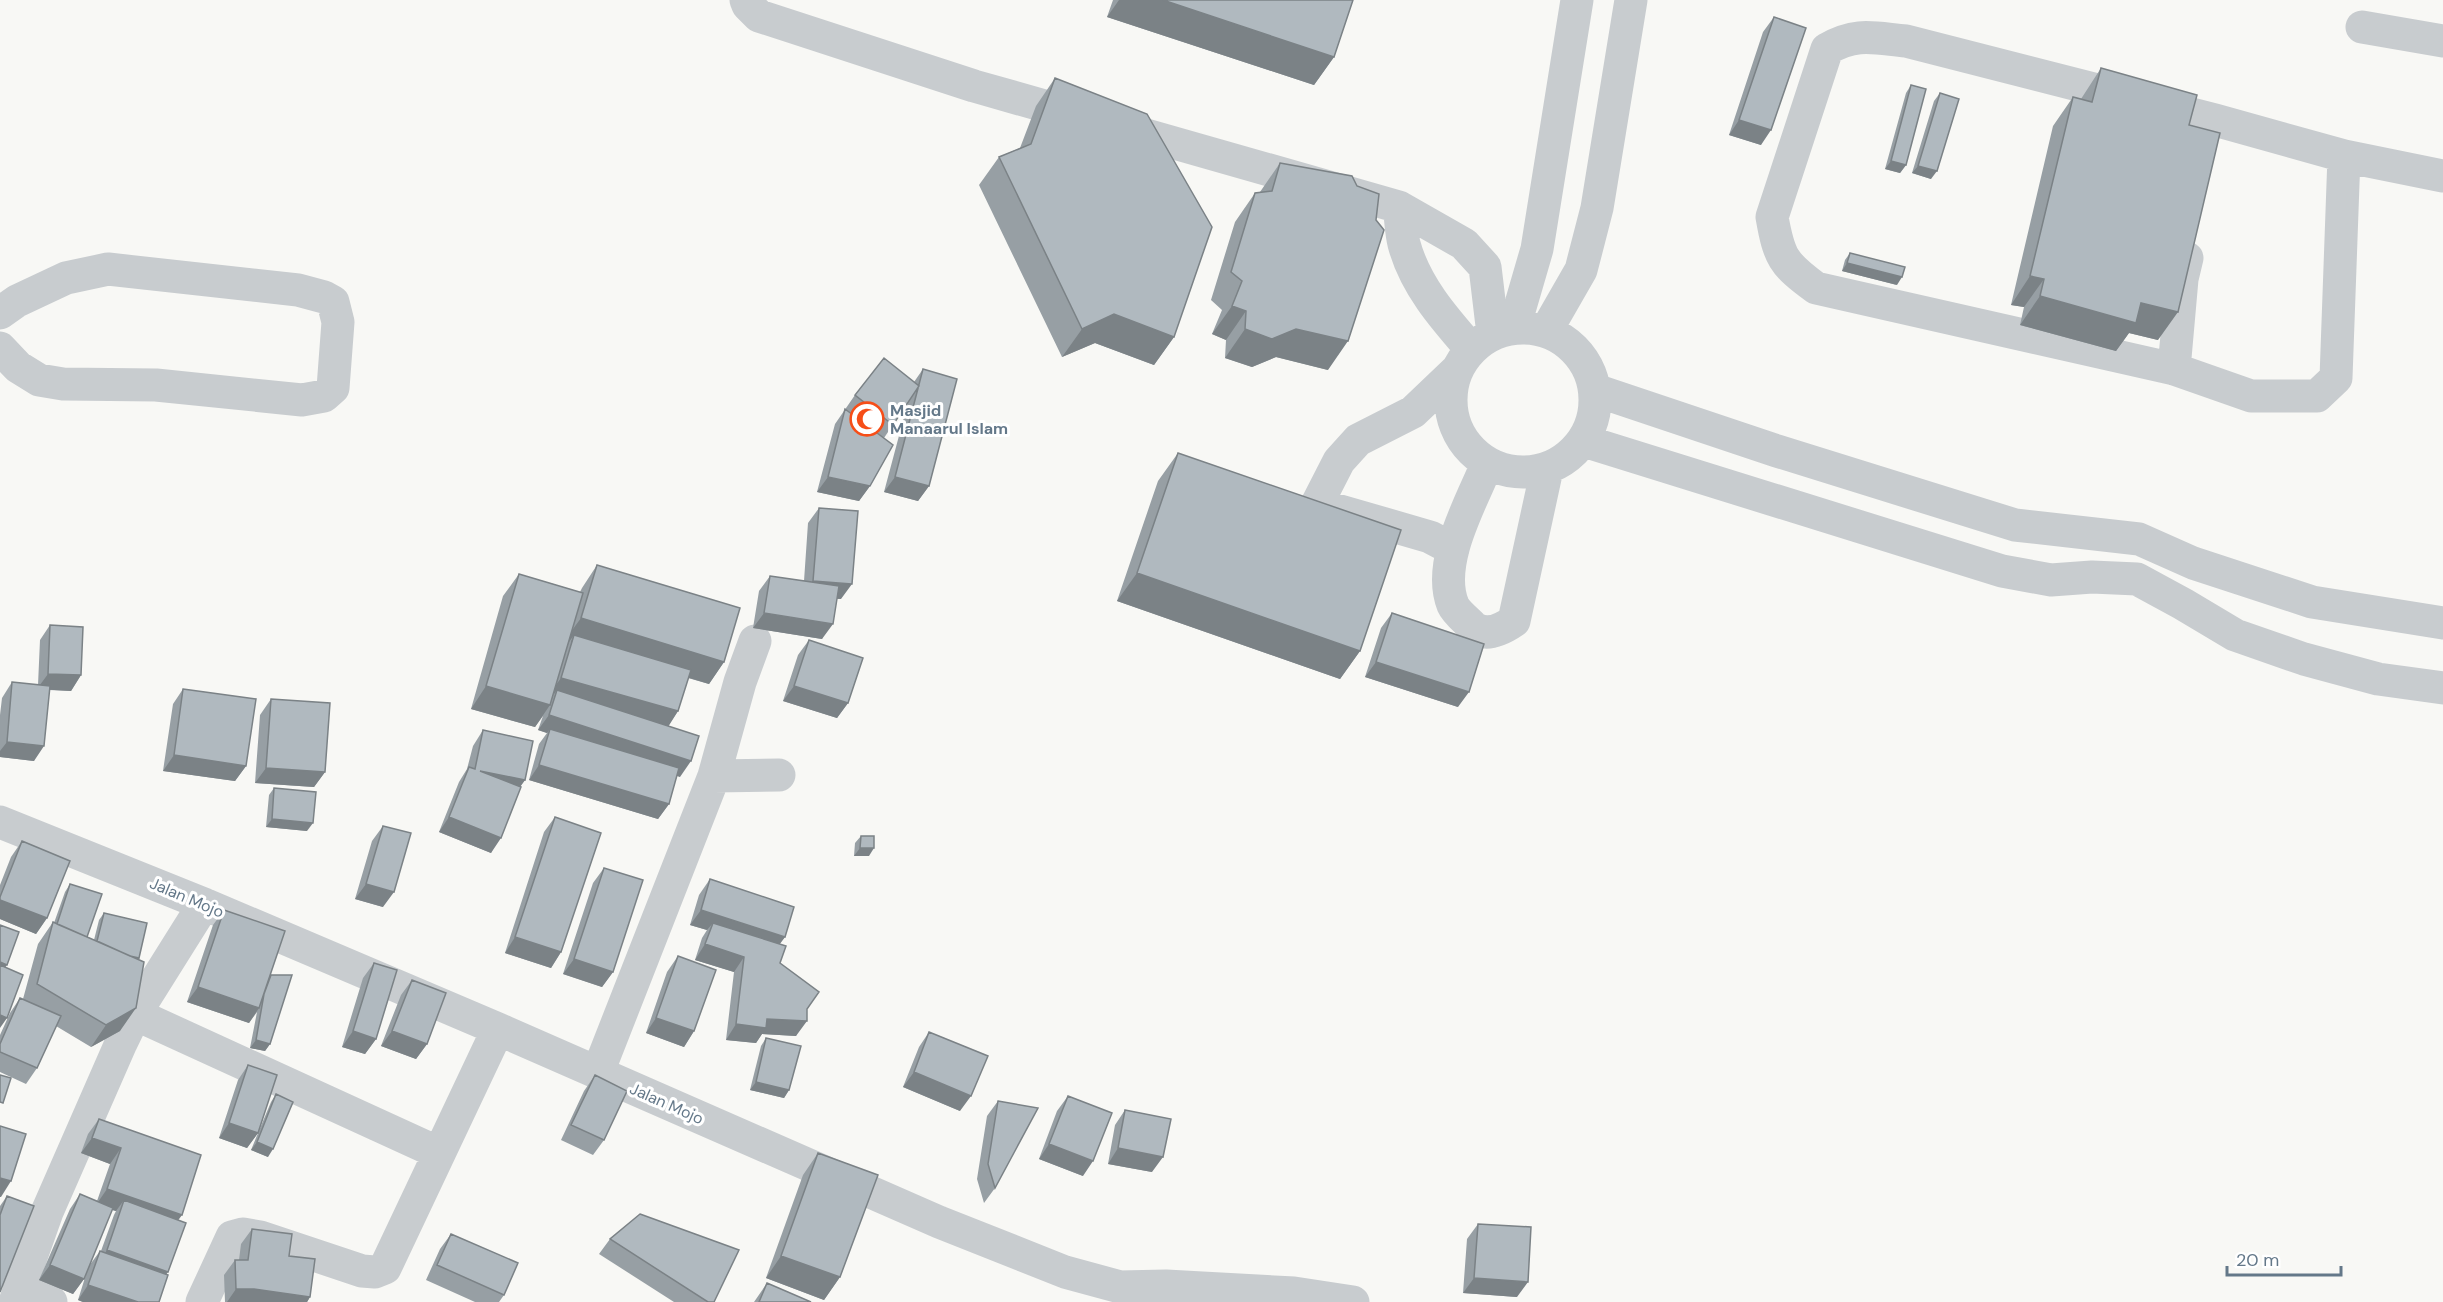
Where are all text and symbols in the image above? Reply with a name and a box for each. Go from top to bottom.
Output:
place label: Masjid Manaarul Islam [890,400,1008,439]
mosque icon: Masjid Manaarul Islam [849,401,885,437]
street label: Jalan Mojo [146,872,227,923]
street label: Jalan Mojo [627,1078,707,1129]
scale bar [2227,1239,2341,1277]
text: 20 m [2236,1248,2279,1272]

